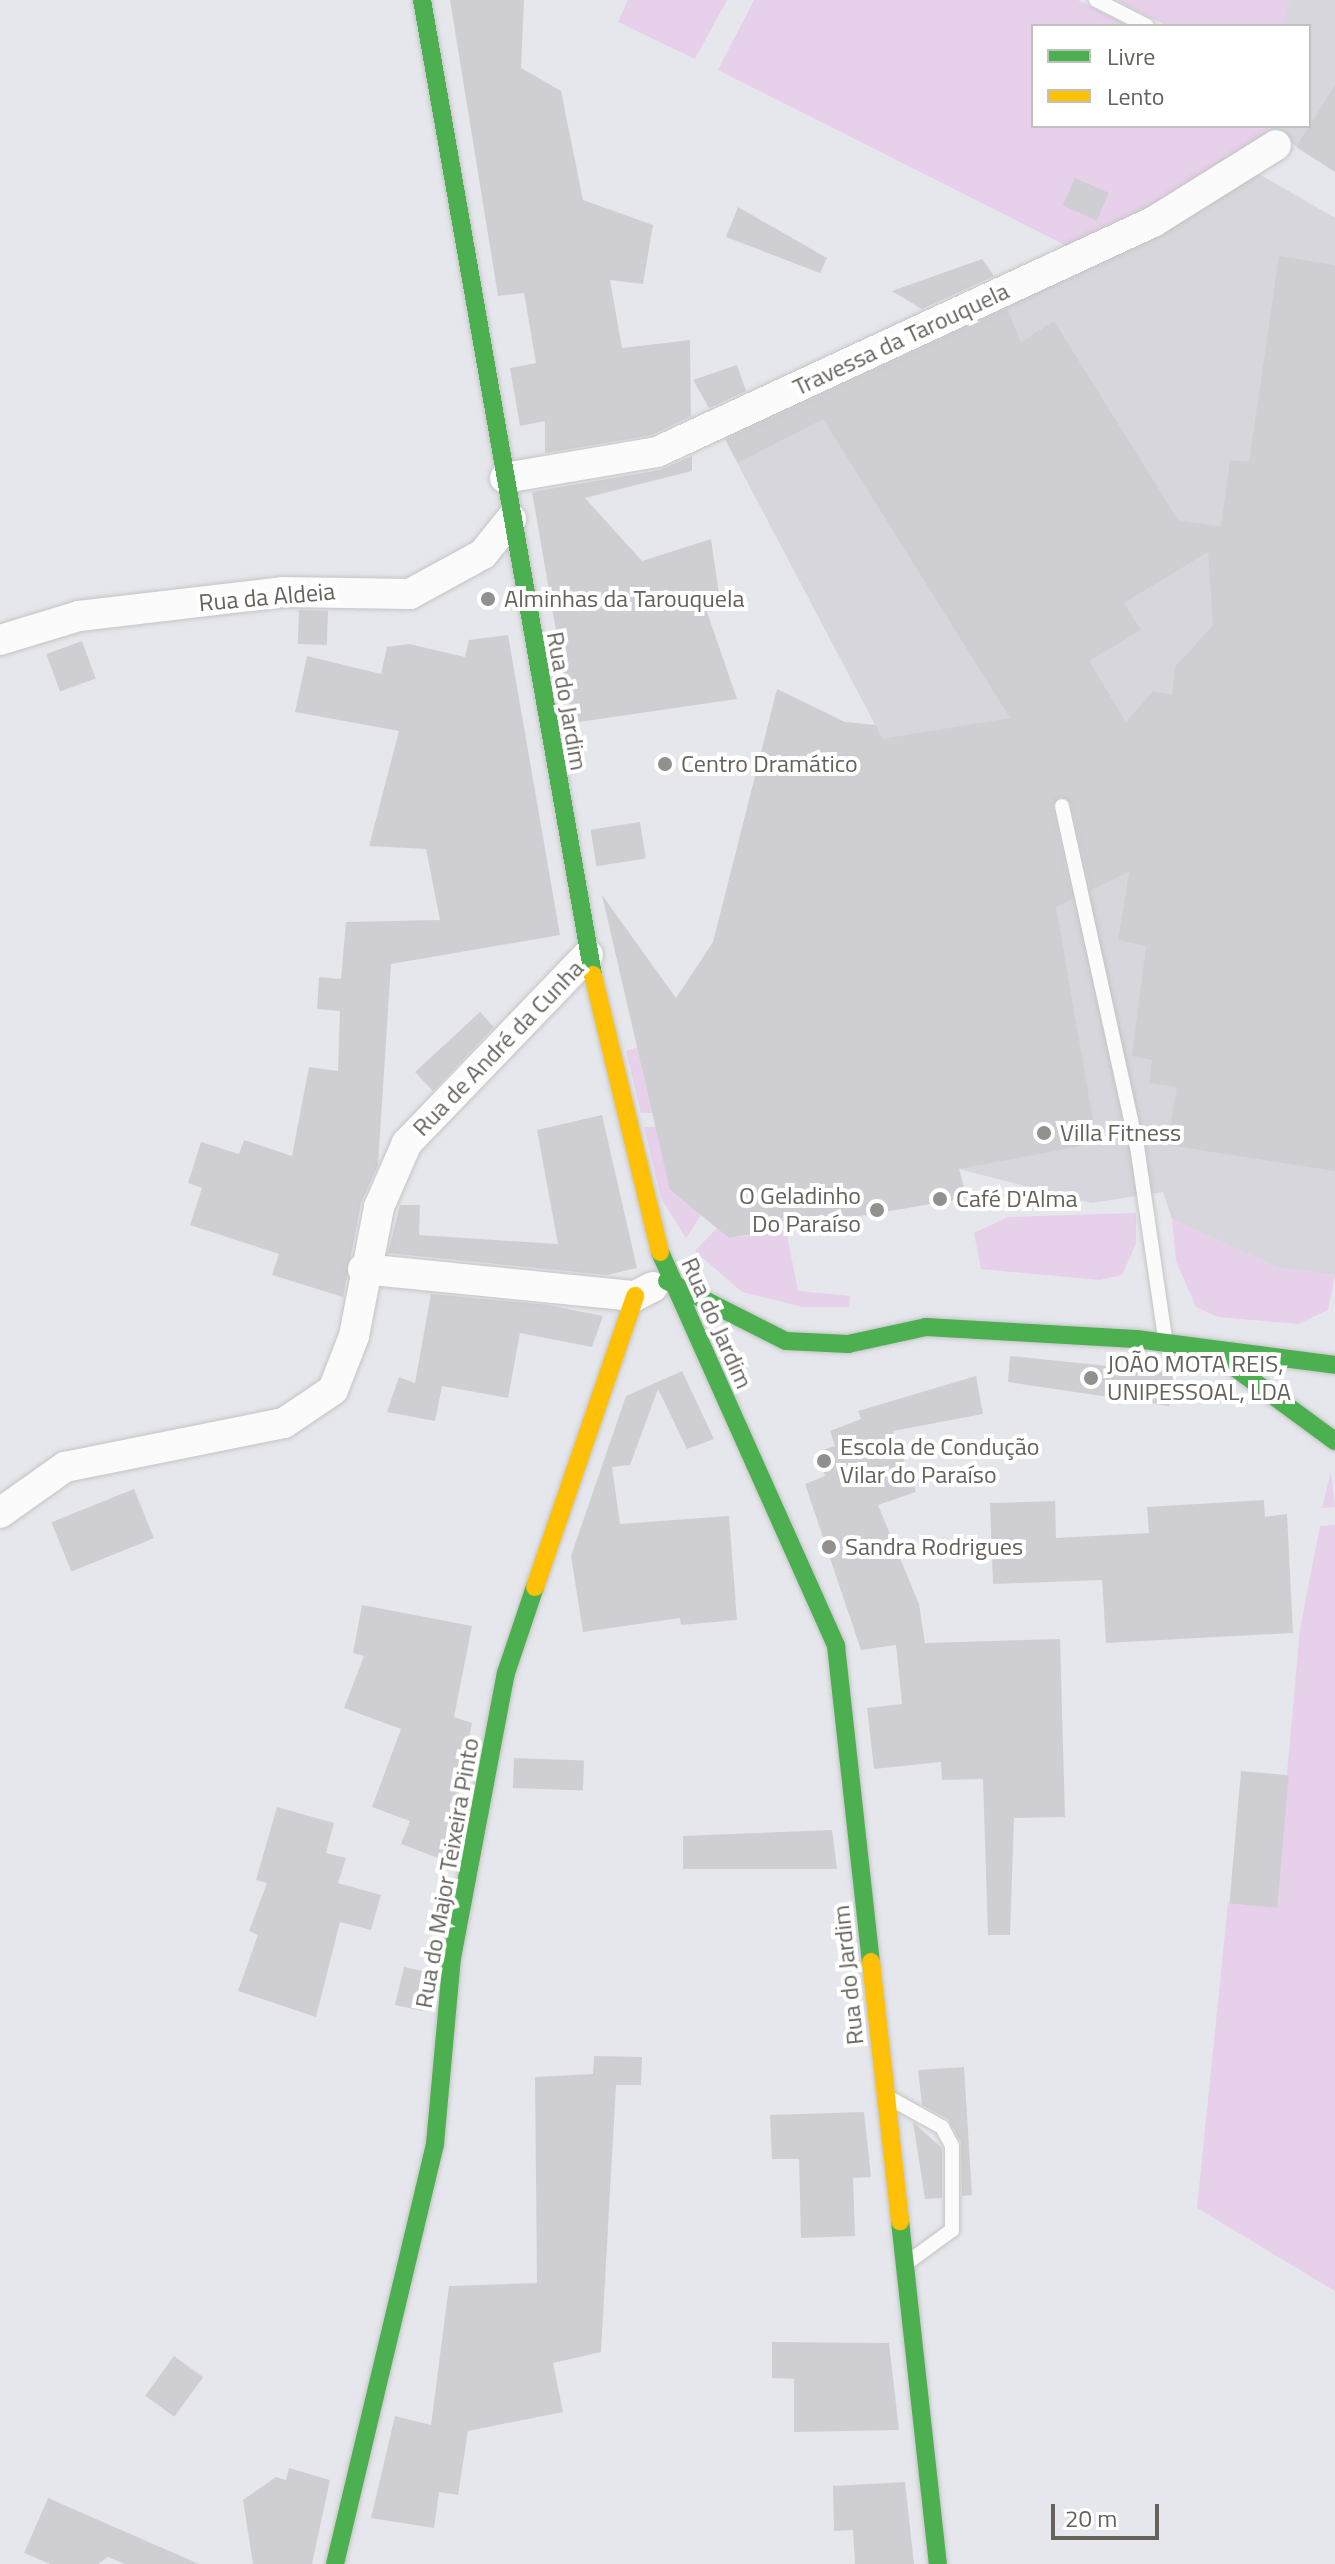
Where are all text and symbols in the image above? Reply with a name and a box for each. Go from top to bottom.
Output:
legend [1031,24,1311,128]
text: Livre [1107,38,1155,74]
text: Lento [1107,78,1164,114]
street label: Travessa da Tarouquela [788,276,1014,402]
street label: Rua da Aldeia [198,577,336,617]
place label: Alminhas da Tarouquela [504,585,744,613]
marker: Alminhas da Tarouquela [479,590,497,608]
street label: Rua do Jardim [541,629,593,773]
place label: Centro Dramático [681,750,858,778]
marker: Centro Dramático [656,755,674,773]
street label: Rua de André da Cunha [407,954,589,1142]
place label: Villa Fitness [1060,1119,1181,1147]
marker: Villa Fitness [1035,1124,1053,1142]
place label: O Geladinho Do Paraíso [739,1182,861,1238]
place label: Café D'Alma [956,1185,1078,1213]
marker: Café D'Alma [931,1190,949,1208]
marker: O Geladinho Do Paraíso [868,1201,886,1219]
street label: Rua do Jardim [675,1253,759,1393]
place label: JOÃO MOTA REIS, UNIPESSOAL, LDA [1107,1350,1291,1406]
marker: JOÃO MOTA REIS, UNIPESSOAL, LDA [1082,1369,1100,1387]
place label: Escola de Condução Vilar do Paraíso [840,1433,1039,1489]
marker: Escola de Condução Vilar do Paraíso [815,1452,833,1470]
place label: Sandra Rodrigues [845,1533,1023,1561]
marker: Sandra Rodrigues [820,1538,838,1556]
street label: Rua do Major Teixeira Pinto [409,1736,485,2010]
street label: Rua do Jardim [826,1904,870,2046]
scale bar [1055,2488,1163,2538]
text: 20 m [1065,2500,1117,2536]

